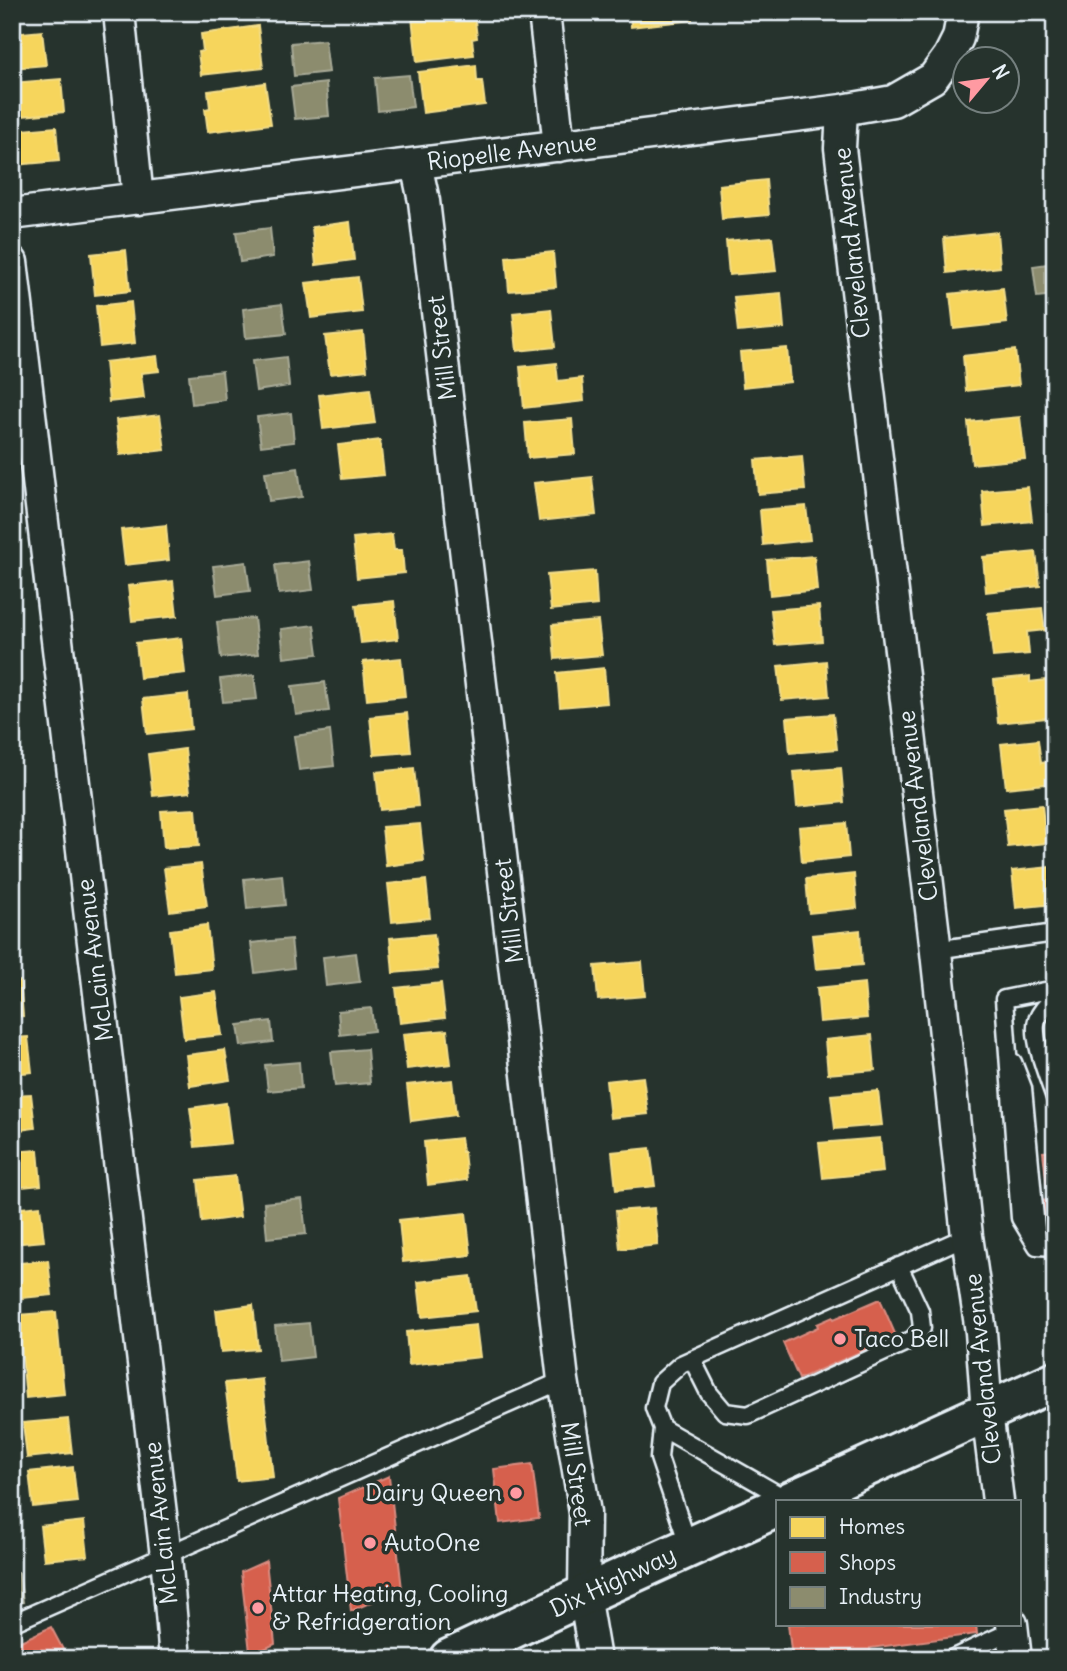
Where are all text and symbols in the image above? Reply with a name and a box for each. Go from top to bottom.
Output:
north arrow [951,46,1021,116]
text: N [987,60,1015,83]
street label: Riopelle Avenue [425,126,598,176]
street label: Cleveland Avenue [826,146,876,340]
street label: Mill Street [420,294,462,402]
street label: Cleveland Avenue [890,709,944,903]
street label: Mill Street [487,857,529,965]
street label: McLain Avenue [69,877,119,1043]
street label: Cleveland Avenue [957,1272,1007,1466]
place label: Taco Bell [854,1323,949,1353]
marker: Taco Bell [832,1331,848,1347]
street label: Mill Street [555,1420,599,1528]
street label: McLain Avenue [137,1440,183,1606]
place label: Dairy Queen [365,1477,502,1507]
marker: Dairy Queen [508,1485,524,1501]
legend [776,1500,1021,1626]
text: Homes [839,1513,905,1540]
place label: AutoOne [384,1527,480,1557]
marker: AutoOne [362,1535,378,1551]
street label: Dix Highway [545,1539,680,1623]
text: Shops [839,1549,896,1576]
place label: Attar Heating, Cooling & Refridgeration [272,1578,508,1636]
text: Industry [839,1583,922,1610]
marker: Attar Heating, Cooling & Refridgeration [250,1600,266,1616]

